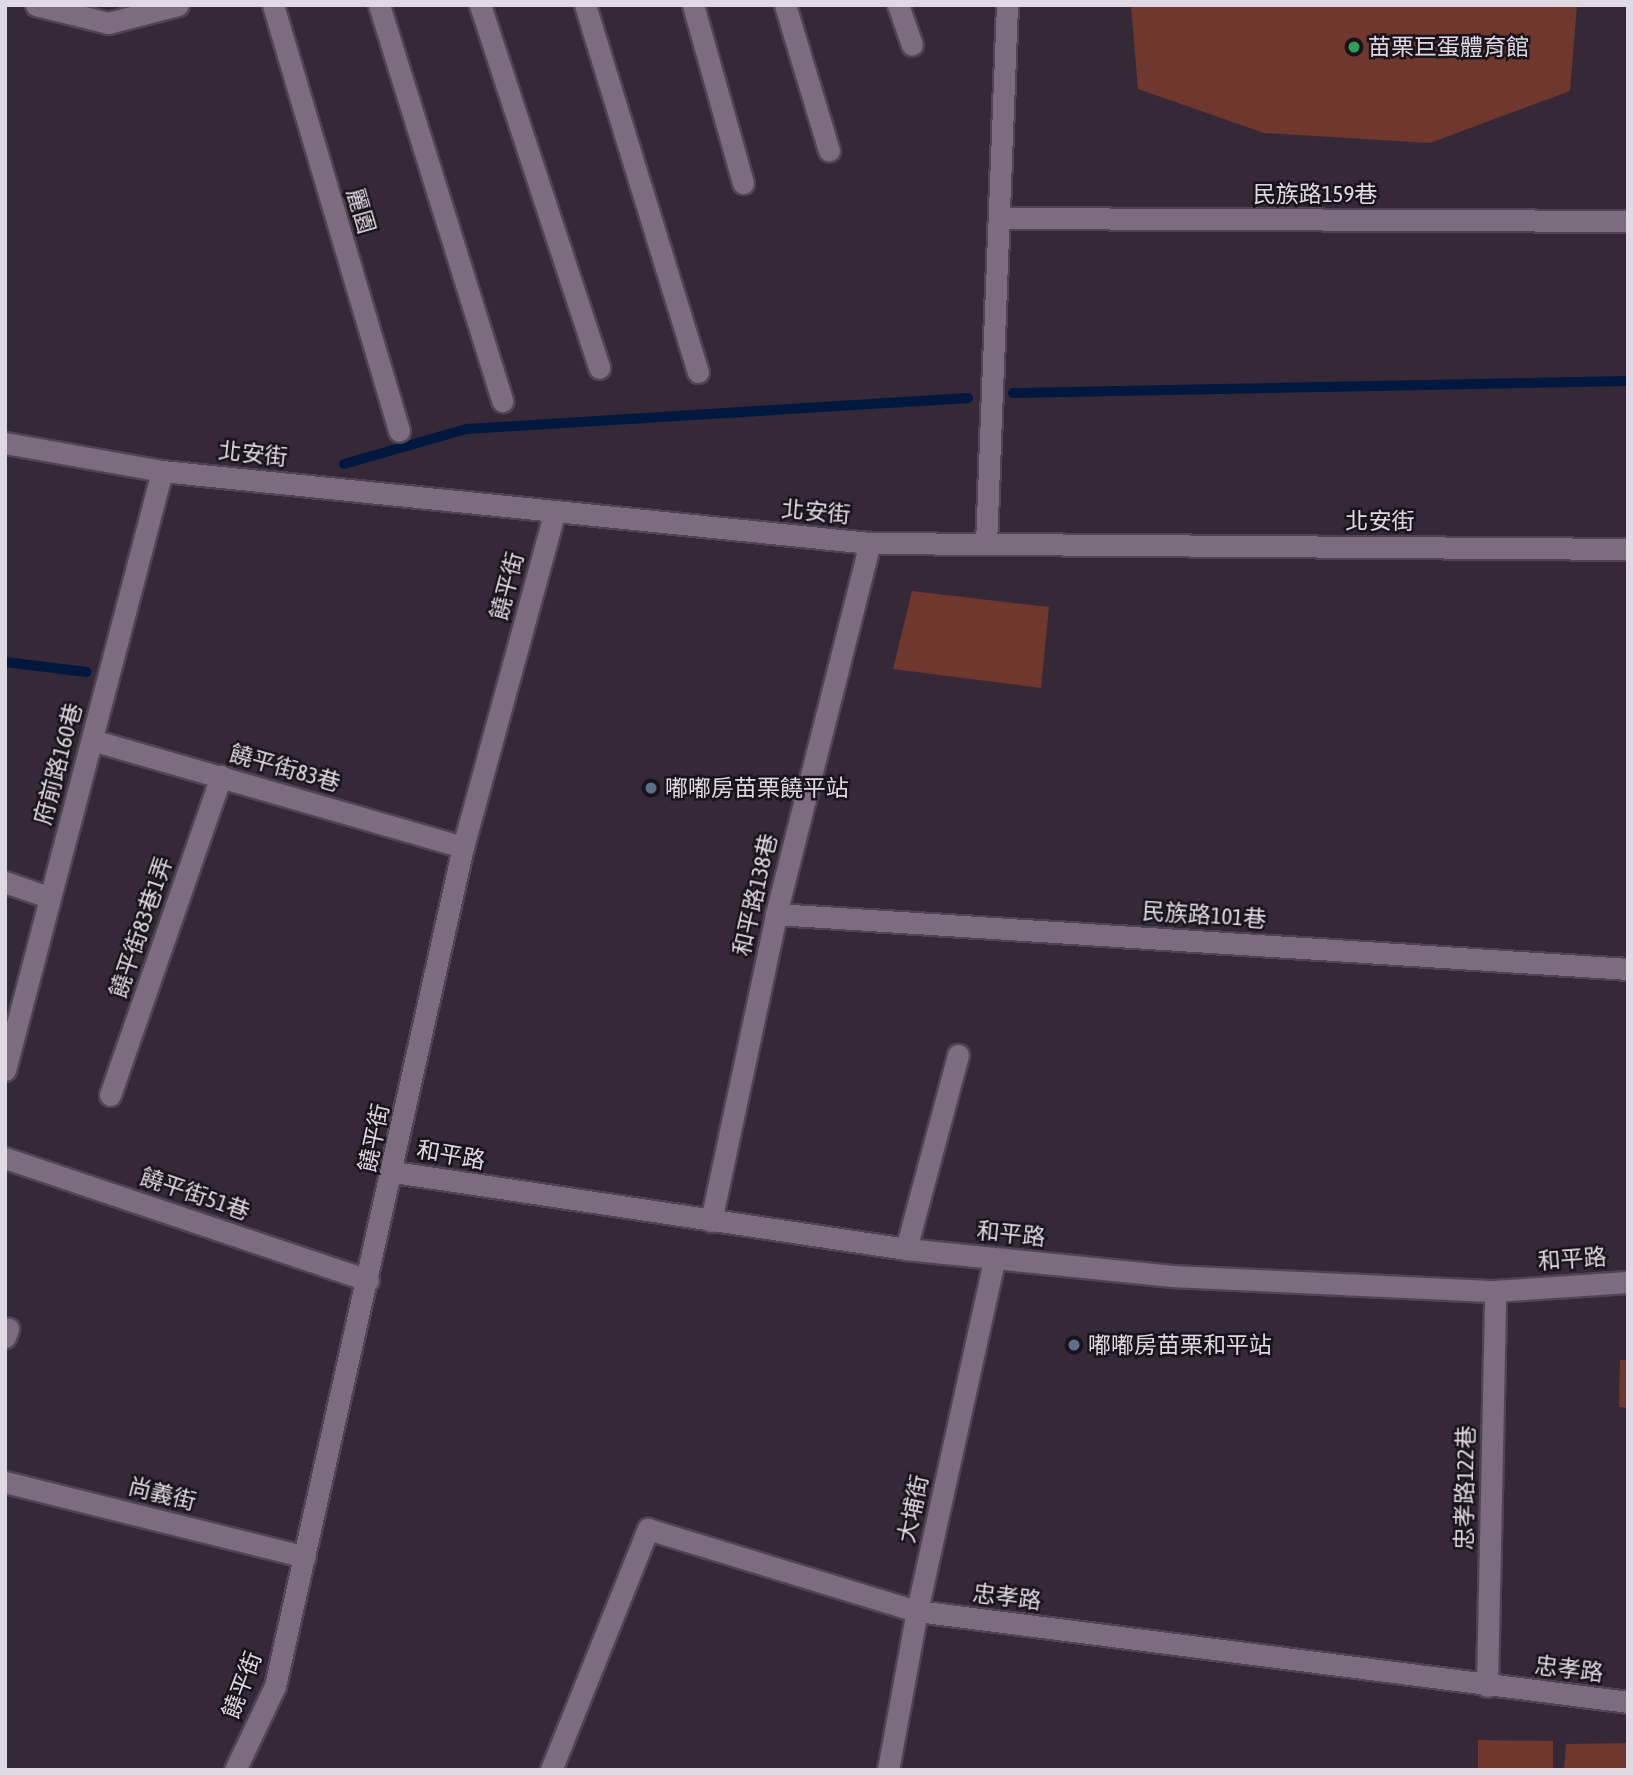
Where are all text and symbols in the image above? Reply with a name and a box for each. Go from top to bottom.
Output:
place label: 苗栗巨蛋體育館 [1368,33,1529,61]
marker: 苗栗巨蛋體育館 [1346,39,1362,55]
street label: 民族路159巷 [1253,180,1377,208]
street label: 麗園 [341,185,381,237]
street label: 北安街 [217,437,289,471]
street label: 北安街 [780,495,852,529]
street label: 北安街 [1346,507,1414,535]
street label: 饒平街 [485,549,529,623]
street label: 府前路160巷 [29,700,87,828]
street label: 饒平街83巷 [227,739,343,797]
place label: 嘟嘟房苗栗饒平站 [665,774,849,802]
marker: 嘟嘟房苗栗饒平站 [643,780,659,796]
street label: 和平路138巷 [728,831,782,959]
street label: 饒平街83巷1弄 [104,853,178,1001]
street label: 民族路101巷 [1141,897,1267,933]
street label: 饒平街 [353,1101,395,1175]
street label: 和平路 [415,1135,487,1175]
street label: 饒平街51巷 [137,1162,253,1226]
street label: 和平路 [975,1217,1047,1251]
street label: 和平路 [1537,1243,1607,1275]
place label: 嘟嘟房苗栗和平站 [1088,1331,1272,1359]
marker: 嘟嘟房苗栗和平站 [1066,1337,1082,1353]
street label: 忠孝路122巷 [1450,1426,1480,1550]
street label: 尚義街 [125,1472,199,1516]
street label: 大埔街 [892,1472,934,1546]
street label: 忠孝路 [971,1579,1043,1615]
street label: 饒平街 [217,1648,267,1722]
street label: 忠孝路 [1533,1651,1605,1687]

